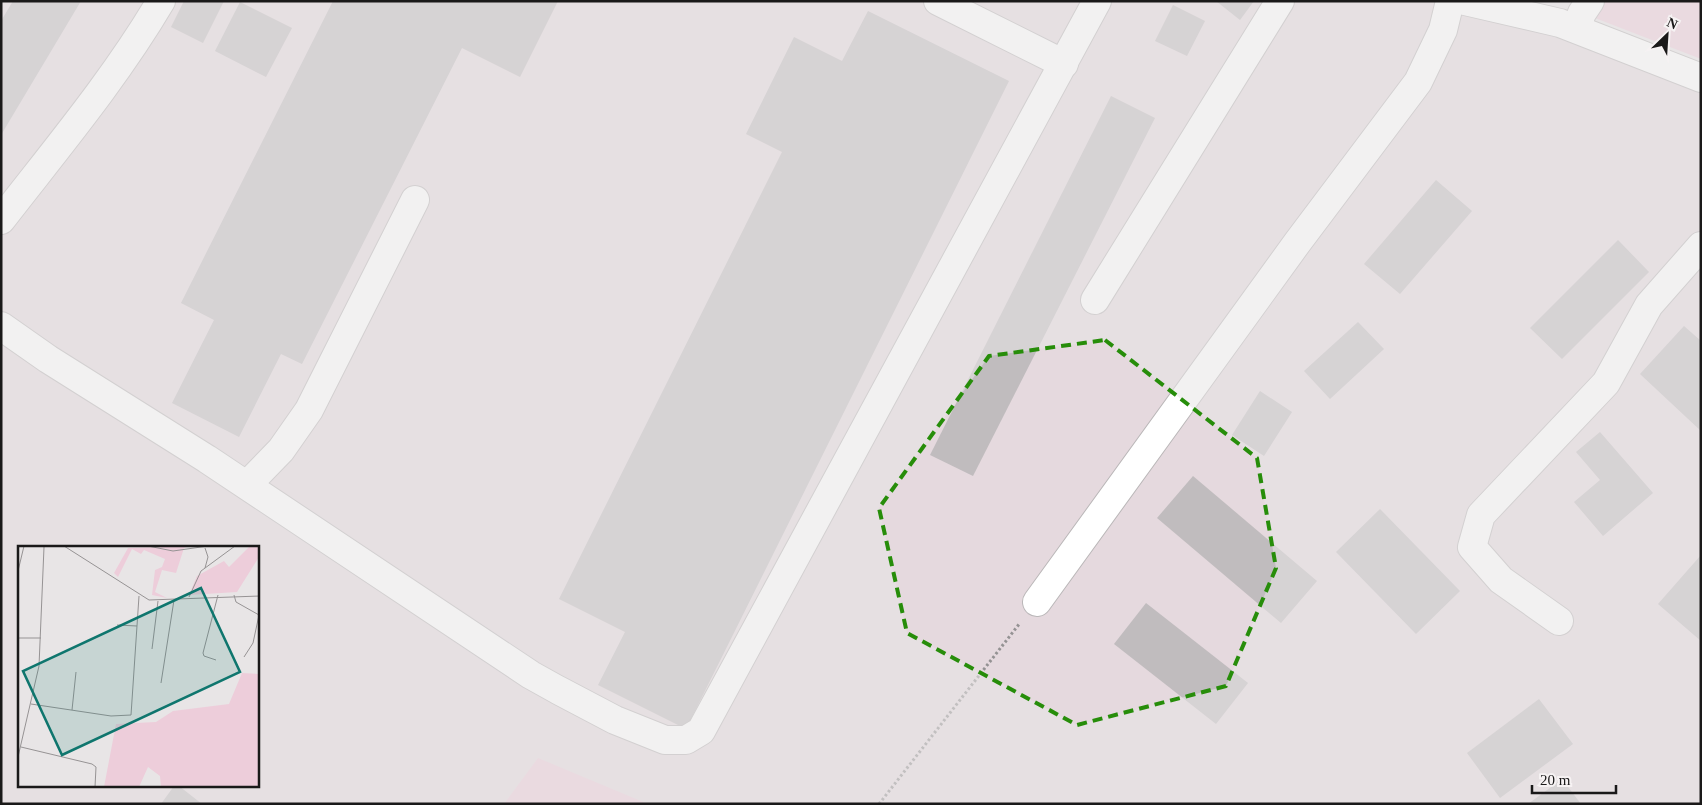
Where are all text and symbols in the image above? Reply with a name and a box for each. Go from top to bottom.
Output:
north arrow [1642,10,1692,60]
text: N [1665,15,1680,33]
inset map [18,546,259,788]
scale bar [1532,762,1616,794]
text: 20 m [1540,772,1571,788]

